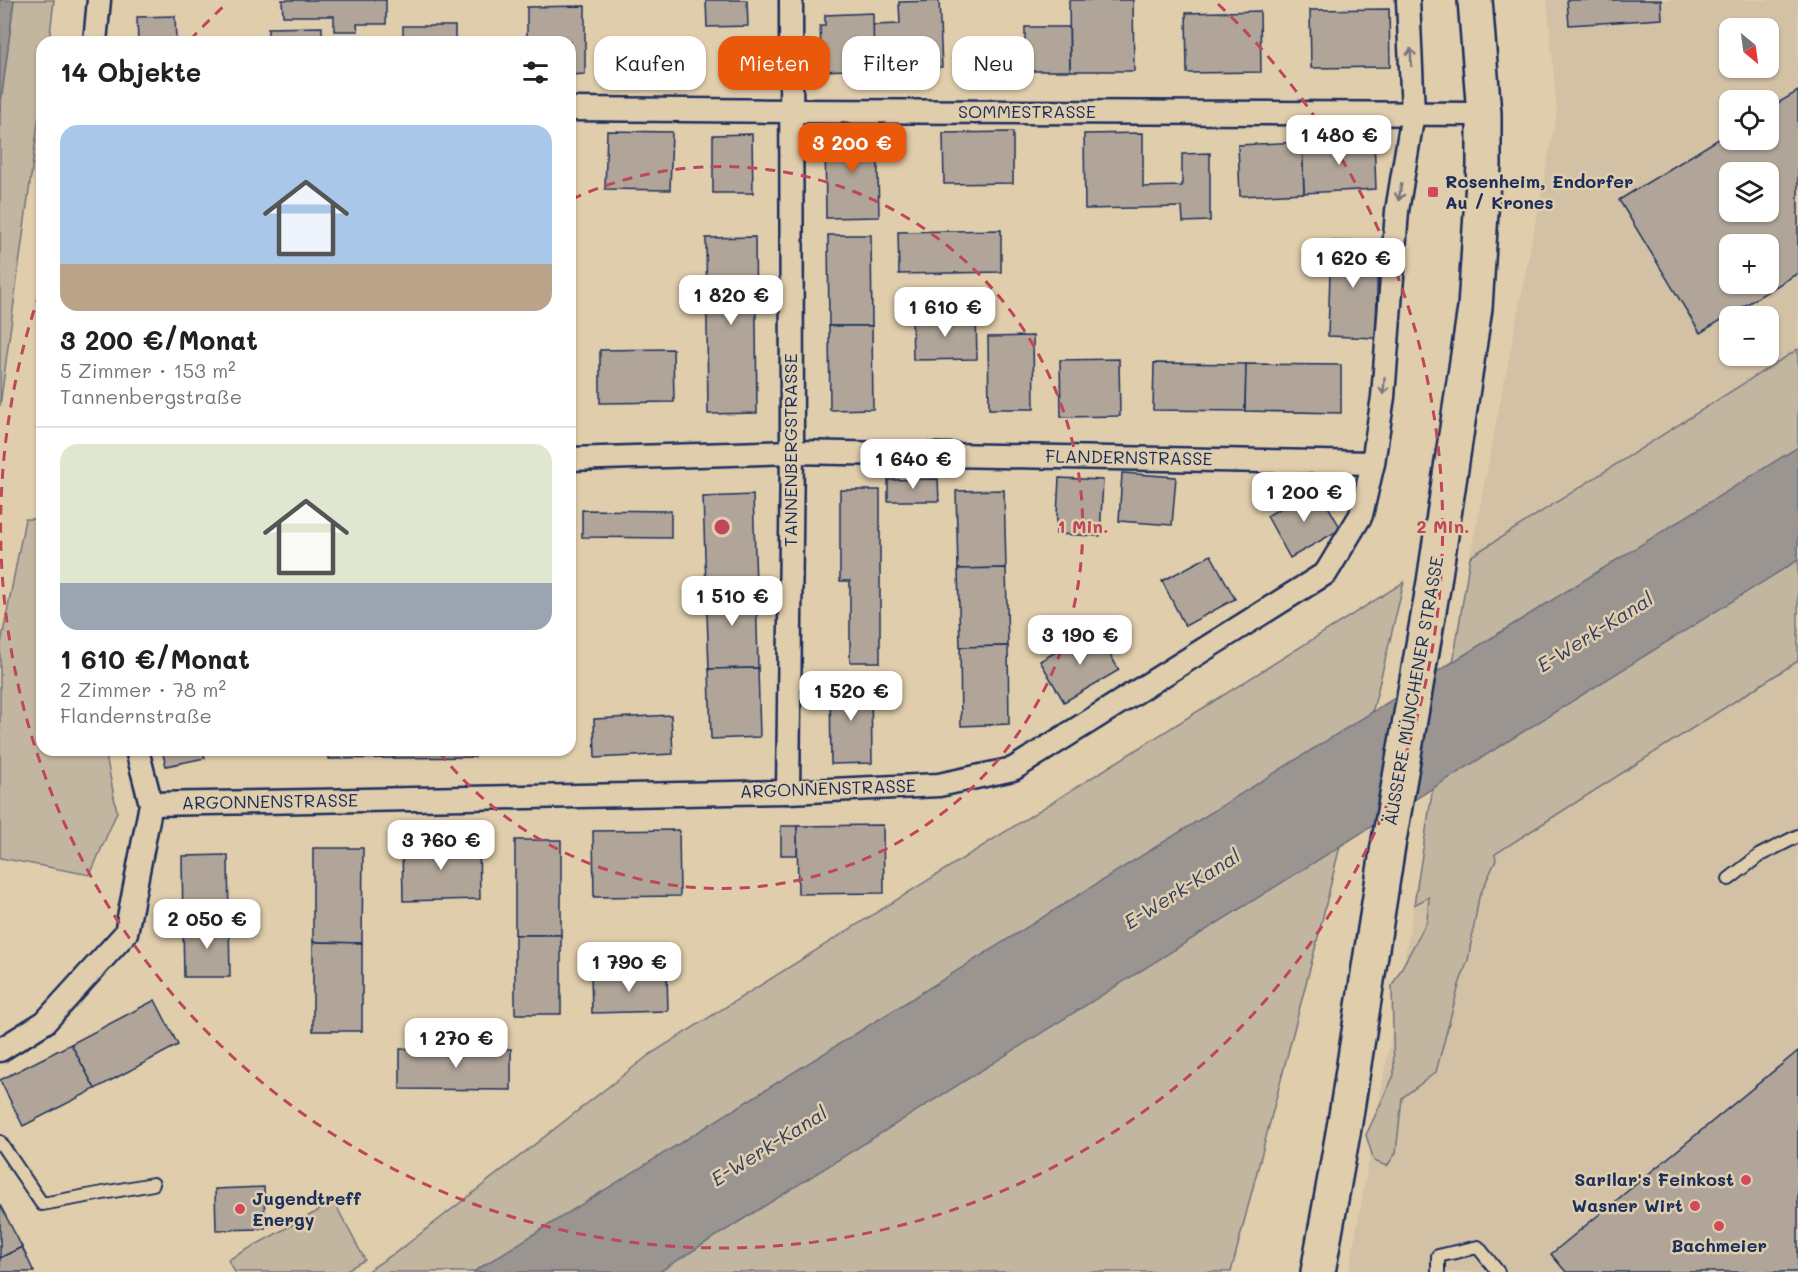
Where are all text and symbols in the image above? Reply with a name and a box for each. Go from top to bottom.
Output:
north arrow [1719,18,1779,78]
map controls [1719,18,1779,366]
chip: Kaufen [594,36,706,90]
chip: Mieten [718,36,830,90]
chip: Filter [842,36,940,90]
chip: Neu [952,36,1034,90]
one-way arrow [1405,47,1417,67]
text: 14 Objekte [60,55,201,89]
icon: filters [519,56,552,89]
button: locate [1719,90,1779,150]
street label: SOMMESTRASSE [958,99,1096,123]
pin: 1 480 € [1284,115,1394,166]
text: 1 480 € [1300,121,1378,147]
pin: 3 200 € [797,123,907,174]
text: 3 200 € [812,129,892,155]
button: layers [1719,162,1779,222]
icon: home [252,164,360,272]
place label: Rosenheim, Endorfer Au / Krones [1445,169,1633,214]
one-way arrow [1394,182,1405,201]
marker: Rosenheim, Endorfer Au / Krones [1426,185,1440,199]
button: + [1719,234,1779,294]
pin: 1 620 € [1298,238,1408,289]
text: 1 620 € [1315,244,1391,270]
pin: 1 820 € [676,275,786,326]
text: 1 820 € [693,281,769,307]
pin: 1 610 € [890,287,1000,338]
text: 1 610 € [908,293,982,319]
button: − [1719,306,1779,366]
text: 3 200 €/Monat [60,323,258,357]
street label: TANNENBERGSTRASSE [778,353,802,547]
text: 5 Zimmer · 153 m² [60,357,236,383]
one-way arrow [1378,376,1389,396]
text: Tannenbergstraße [60,383,242,409]
pin: 1 640 € [858,439,968,490]
street label: FLANDERNSTRASSE [1045,444,1213,470]
text: 1 640 € [874,445,952,471]
pin: 1 200 € [1249,472,1359,523]
text: 1 200 € [1266,478,1342,504]
icon: home [252,483,360,591]
text: 1 Min. [1058,514,1108,538]
text: 2 Min. [1416,514,1470,538]
centre of rings [712,517,732,537]
street label: ÄUSSERE MÜNCHENER STRASSE [1378,554,1449,827]
pin: 1 510 € [677,576,787,627]
text: 1 510 € [696,582,768,608]
water label: E-Werk-Kanal [1532,585,1657,677]
pin: 3 190 € [1025,615,1135,666]
text: 3 190 € [1042,621,1118,647]
text: 1 610 €/Monat [60,642,250,676]
pin: 1 520 € [796,671,906,722]
text: 2 Zimmer · 78 m² [60,676,226,702]
text: 1 520 € [813,677,889,703]
text: Flandernstraße [60,702,212,728]
street label: ARGONNENSTRASSE [739,773,917,803]
street label: ARGONNENSTRASSE [182,787,358,815]
pin: 3 760 € [386,820,496,871]
text: 3 760 € [402,826,480,852]
water label: E-Werk-Kanal [1119,842,1244,934]
pin: 2 050 € [152,899,262,950]
text: 2 050 € [167,905,247,931]
pin: 1 790 € [574,942,684,993]
text: 1 790 € [591,948,667,974]
pin: 1 270 € [401,1018,511,1069]
text: 1 270 € [419,1024,493,1050]
water label: E-Werk-Kanal [706,1099,831,1191]
place label: Sarilar's Feinkost [1574,1167,1734,1191]
marker: Sarilar's Feinkost [1739,1173,1753,1187]
place label: Jugendtreff Energy [252,1186,361,1231]
place label: Wasner Wirt [1572,1193,1683,1217]
marker: Wasner Wirt [1688,1199,1702,1213]
marker: Jugendtreff Energy [233,1202,247,1216]
marker: Bachmeier [1712,1219,1726,1233]
place label: Bachmeier [1671,1233,1767,1257]

